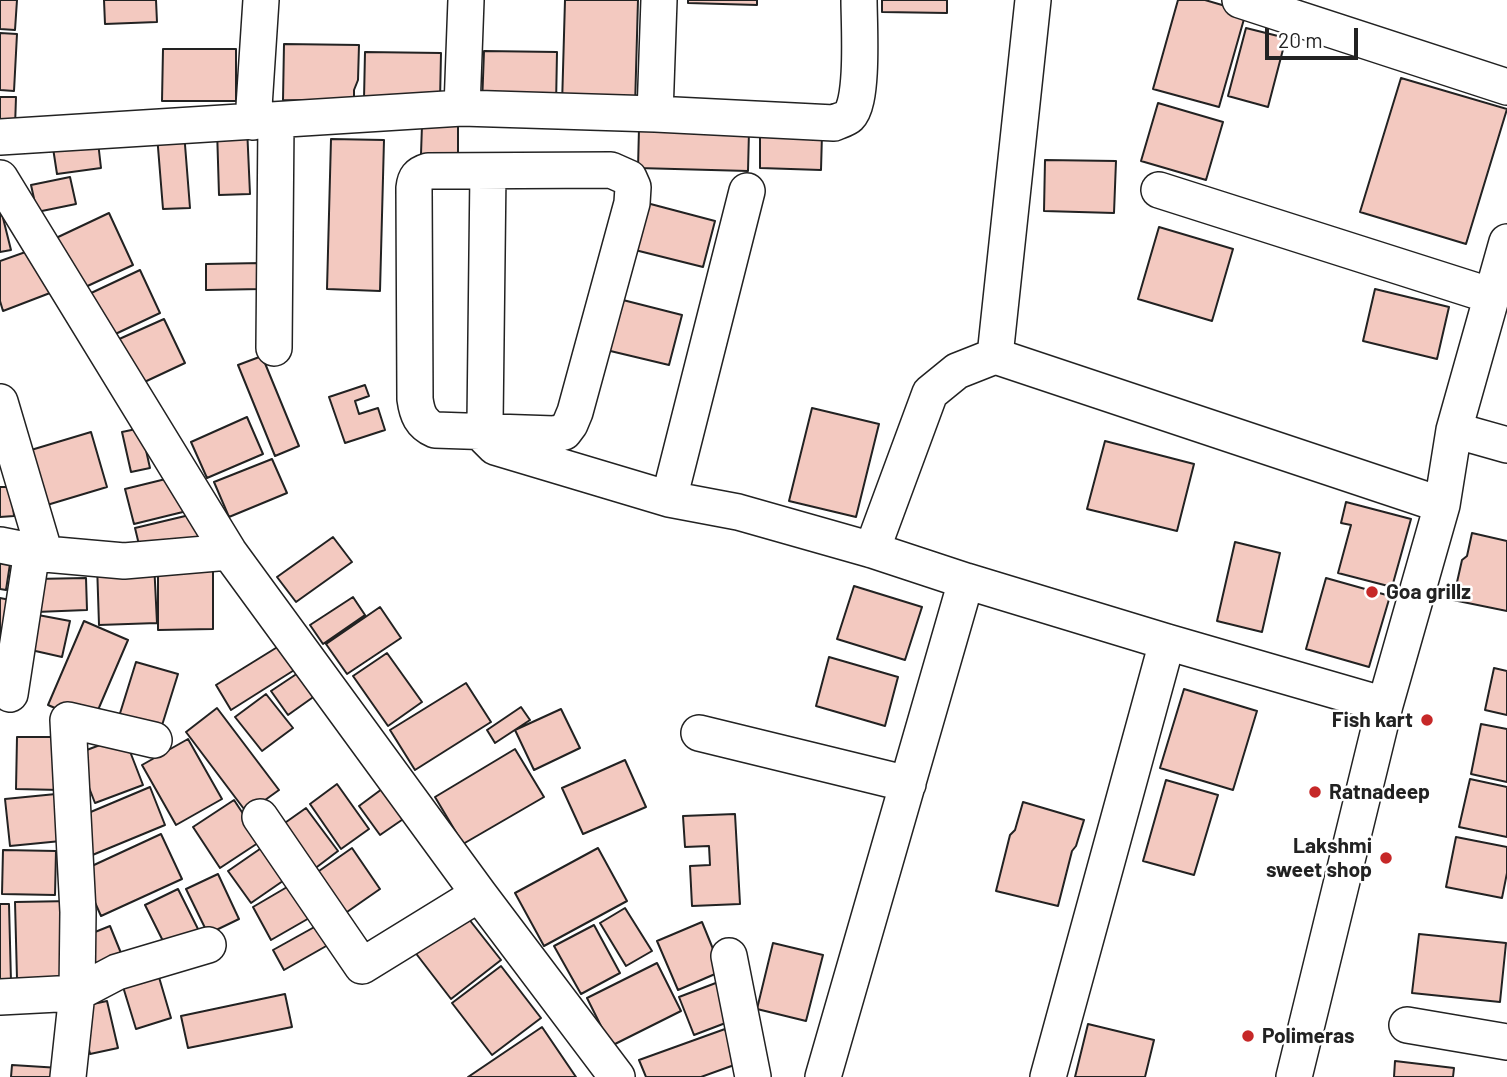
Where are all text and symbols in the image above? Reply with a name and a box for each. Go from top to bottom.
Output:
scale bar [1269,14,1362,58]
text: 20 m [1278,27,1323,52]
place label: Goa grillz [1386,579,1471,605]
marker: Goa grillz [1364,584,1380,600]
place label: Fish kart [1332,707,1413,733]
marker: Fish kart [1419,712,1435,728]
place label: Ratnadeep [1329,779,1430,805]
marker: Ratnadeep [1307,784,1323,800]
place label: Lakshmi sweet shop [1266,833,1372,883]
marker: Lakshmi sweet shop [1378,850,1394,866]
place label: Polimeras [1262,1023,1355,1049]
marker: Polimeras [1240,1028,1256,1044]

